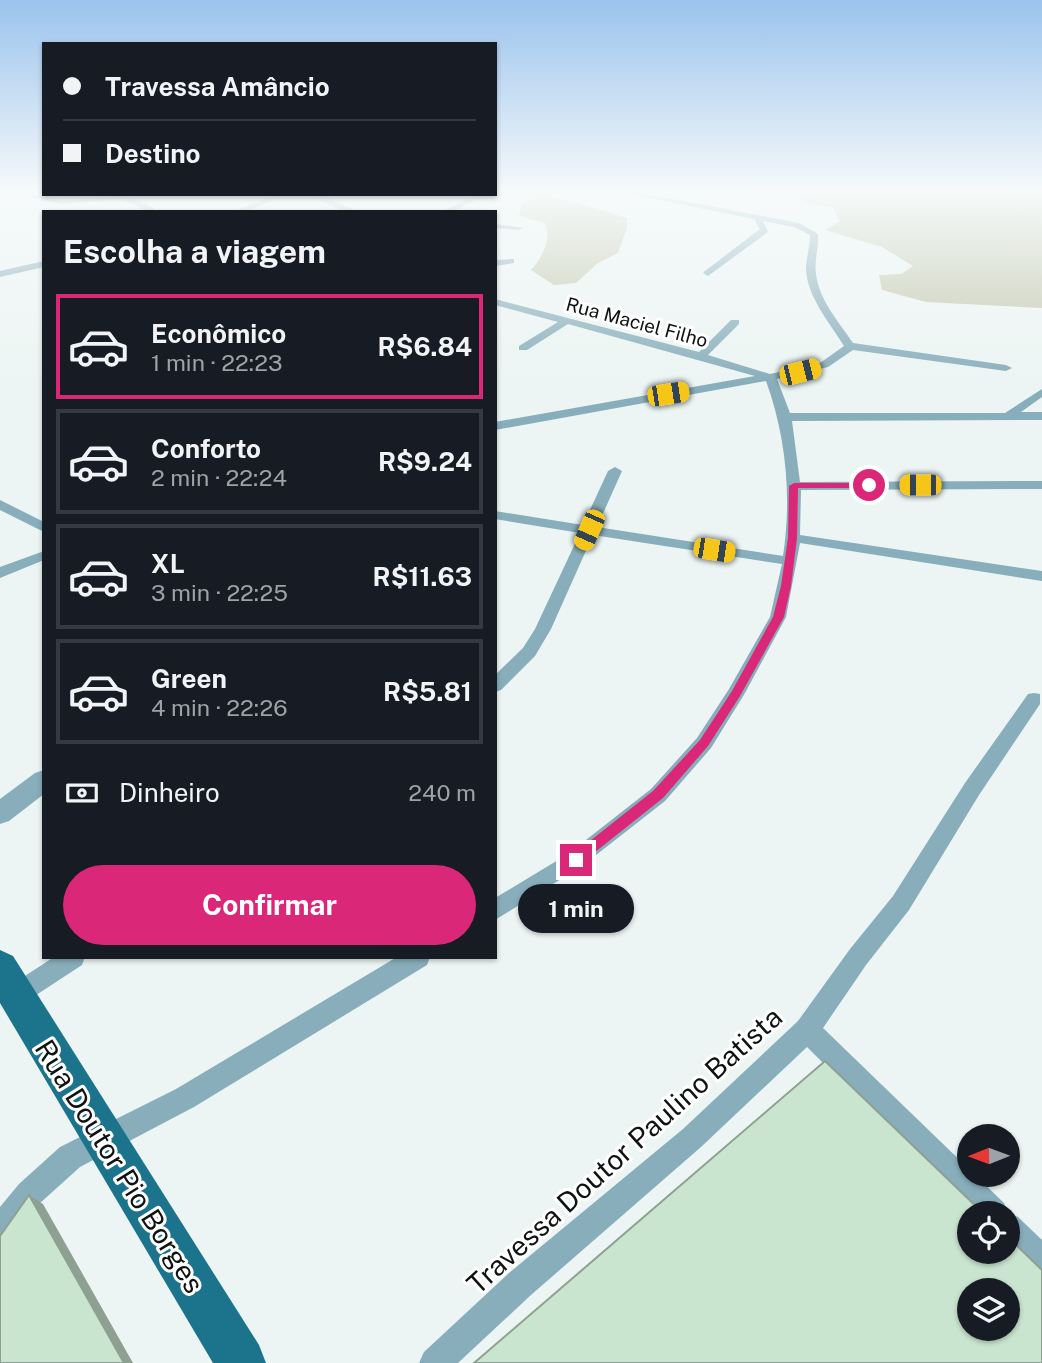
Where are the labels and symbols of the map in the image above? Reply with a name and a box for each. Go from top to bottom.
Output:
street label: Rua Maciel Filho [564,293,710,351]
car [778,357,823,387]
car [646,380,691,408]
route start [853,469,885,501]
car [900,475,942,496]
car [571,507,608,553]
car [692,536,737,564]
route end [560,844,592,876]
callout: 1 min [518,884,634,934]
street label: Travessa Doutor Paulino Batista [460,1000,788,1300]
street label: Rua Doutor Pio Borges [29,1033,211,1299]
north arrow [957,1124,1020,1186]

